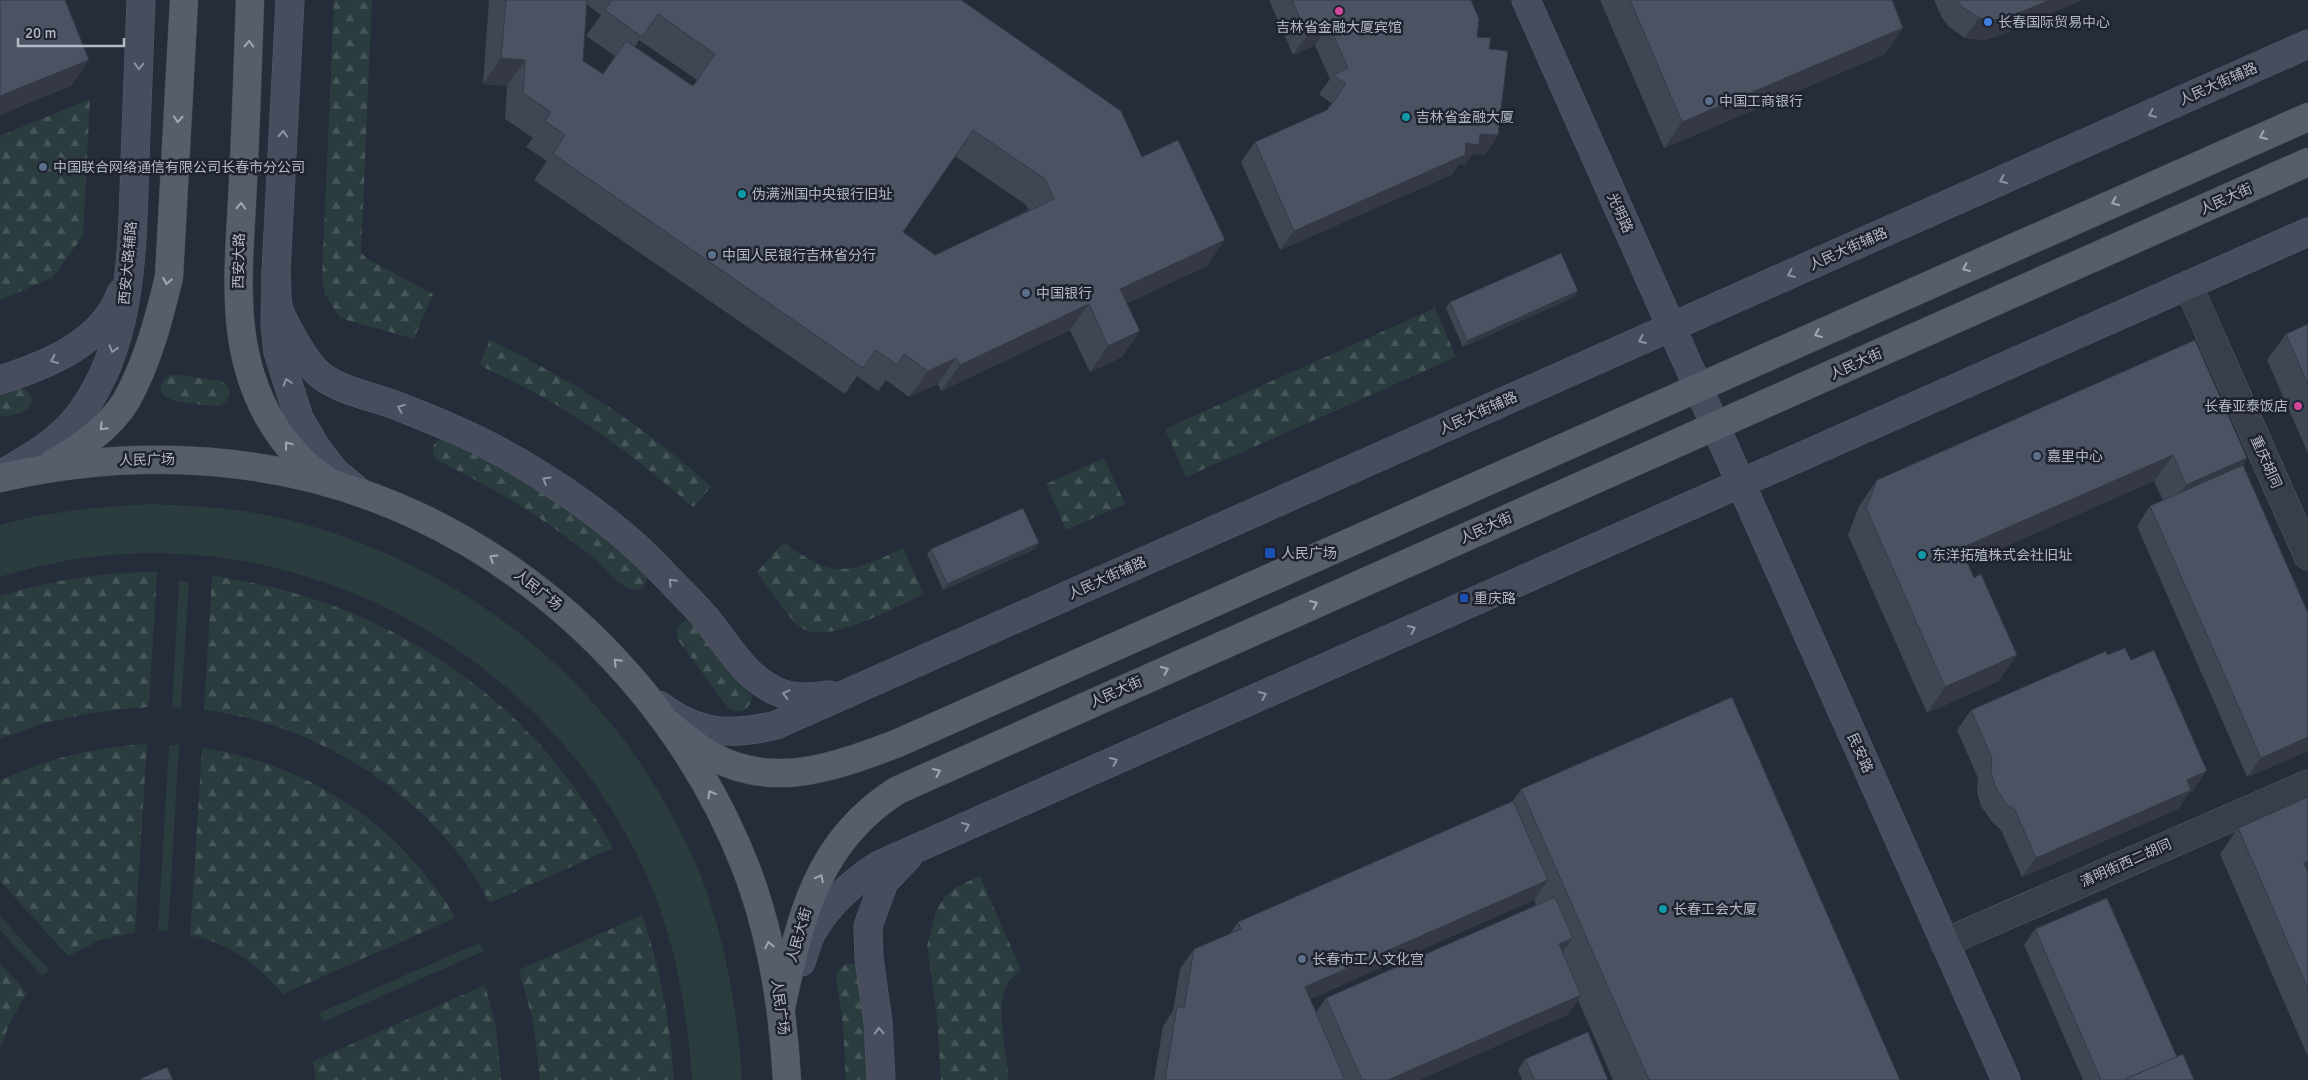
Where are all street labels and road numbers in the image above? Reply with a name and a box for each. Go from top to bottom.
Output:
street label: 人民大街辅路 [2176,59,2260,109]
street label: 人民大街 [2197,180,2255,218]
street label: 光明路 [1604,190,1636,236]
street label: 西安大路辅路 [116,220,140,306]
street label: 人民大街辅路 [1806,224,1890,274]
street label: 西安大路 [230,233,248,289]
street label: 人民大街 [1827,345,1885,383]
street label: 人民大街辅路 [1436,388,1520,438]
street label: 重庆胡同 [2247,433,2285,491]
street label: 人民广场 [119,451,175,469]
street label: 人民大街 [1457,509,1515,547]
street label: 人民大街辅路 [1065,553,1149,603]
street label: 人民广场 [511,566,565,614]
street label: 人民大街 [1087,673,1145,711]
street label: 民安路 [1844,730,1876,776]
street label: 清明街西二胡同 [2078,835,2174,891]
street label: 人民大街 [783,906,815,964]
street label: 人民广场 [768,978,792,1036]

